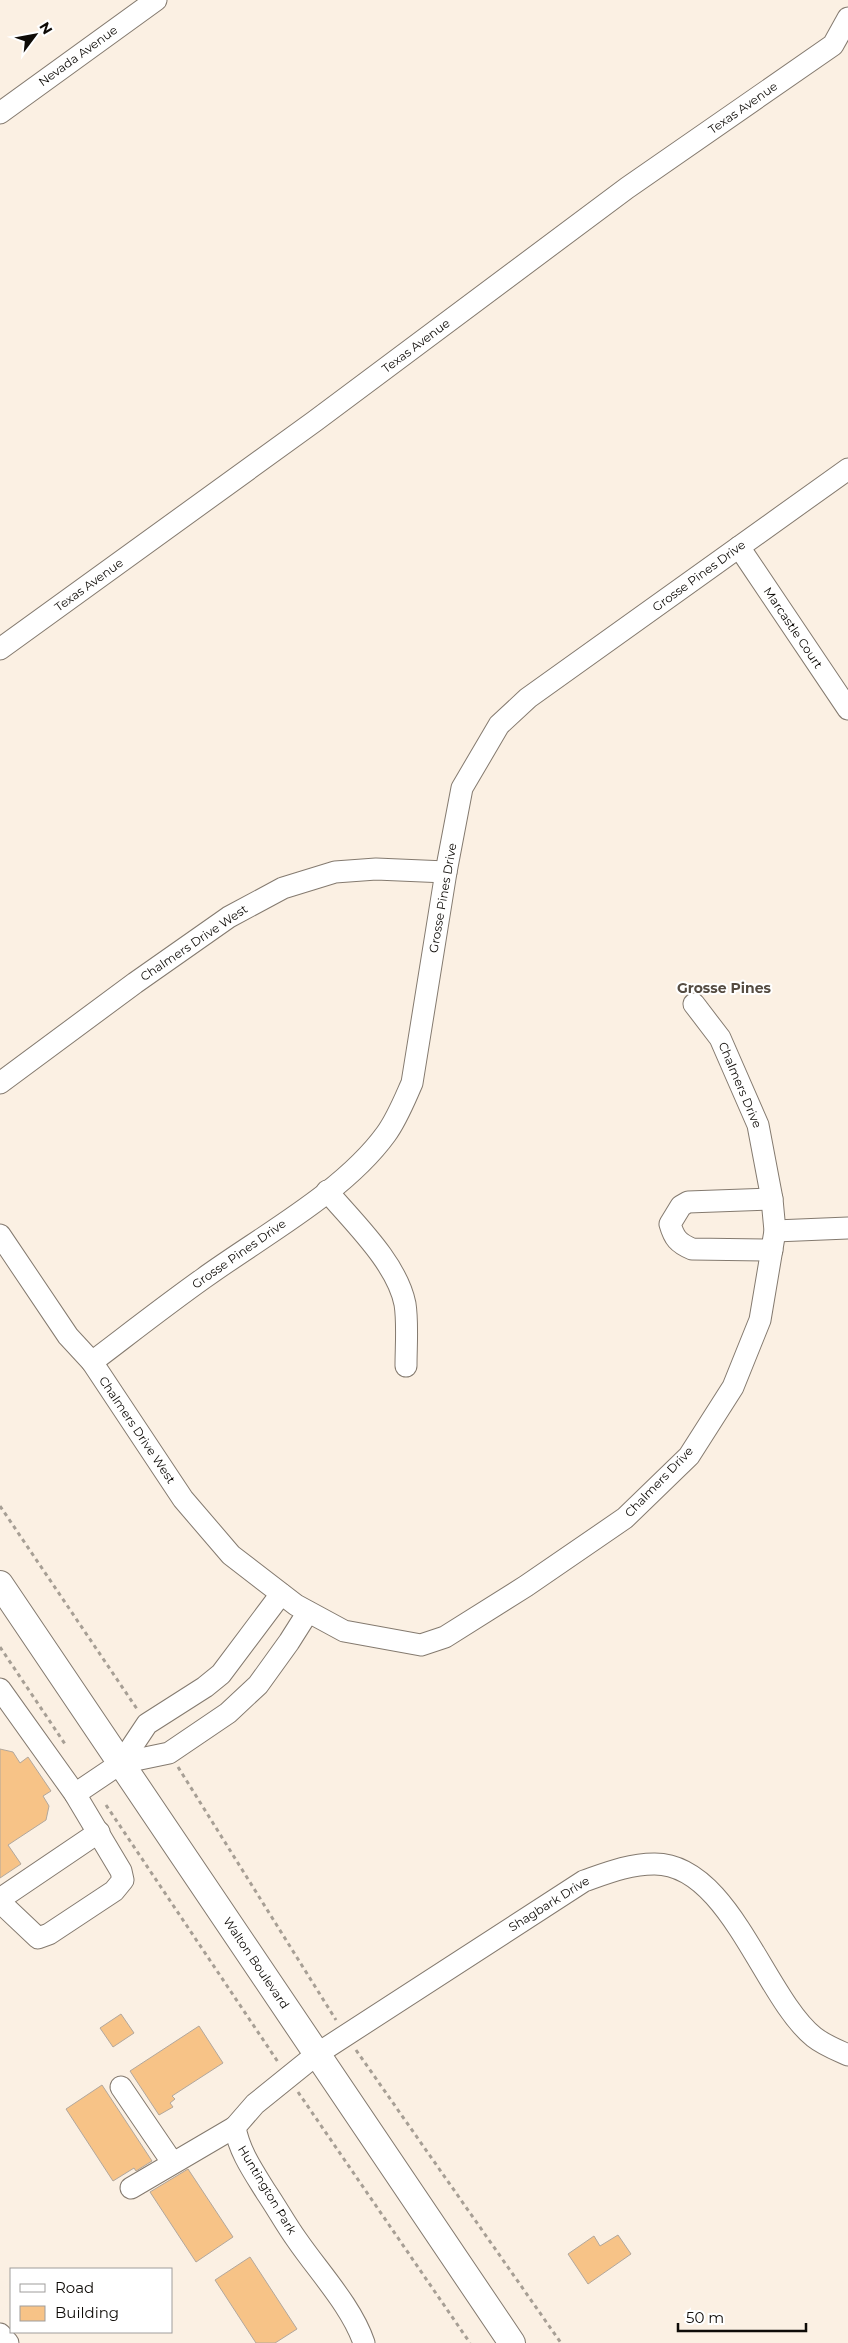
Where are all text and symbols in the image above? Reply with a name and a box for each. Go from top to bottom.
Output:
north arrow [10,10,60,60]
street label: Nevada Avenue [36,23,120,89]
street label: Texas Avenue [705,78,780,137]
street label: Texas Avenue [379,315,453,376]
street label: Grosse Pines Drive [649,537,748,614]
street label: Texas Avenue [52,555,126,614]
street label: Marcastle Court [761,584,826,671]
street label: Grosse Pines Drive [425,842,460,954]
street label: Chalmers Drive West [137,901,250,984]
district label: Grosse Pines [677,979,772,997]
street label: Chalmers Drive [716,1039,765,1130]
street label: Grosse Pines Drive [189,1216,289,1292]
street label: Chalmers Drive West [96,1373,179,1486]
street label: Chalmers Drive [621,1443,696,1520]
street label: Shagbark Drive [506,1873,592,1934]
street label: Walton Boulevard [220,1914,293,2011]
street label: Huntington Park [235,2143,300,2238]
legend [10,2268,172,2333]
text: Road [55,2278,94,2297]
scale bar [678,2300,806,2332]
text: Building [55,2303,119,2322]
text: 50 m [686,2308,724,2327]

